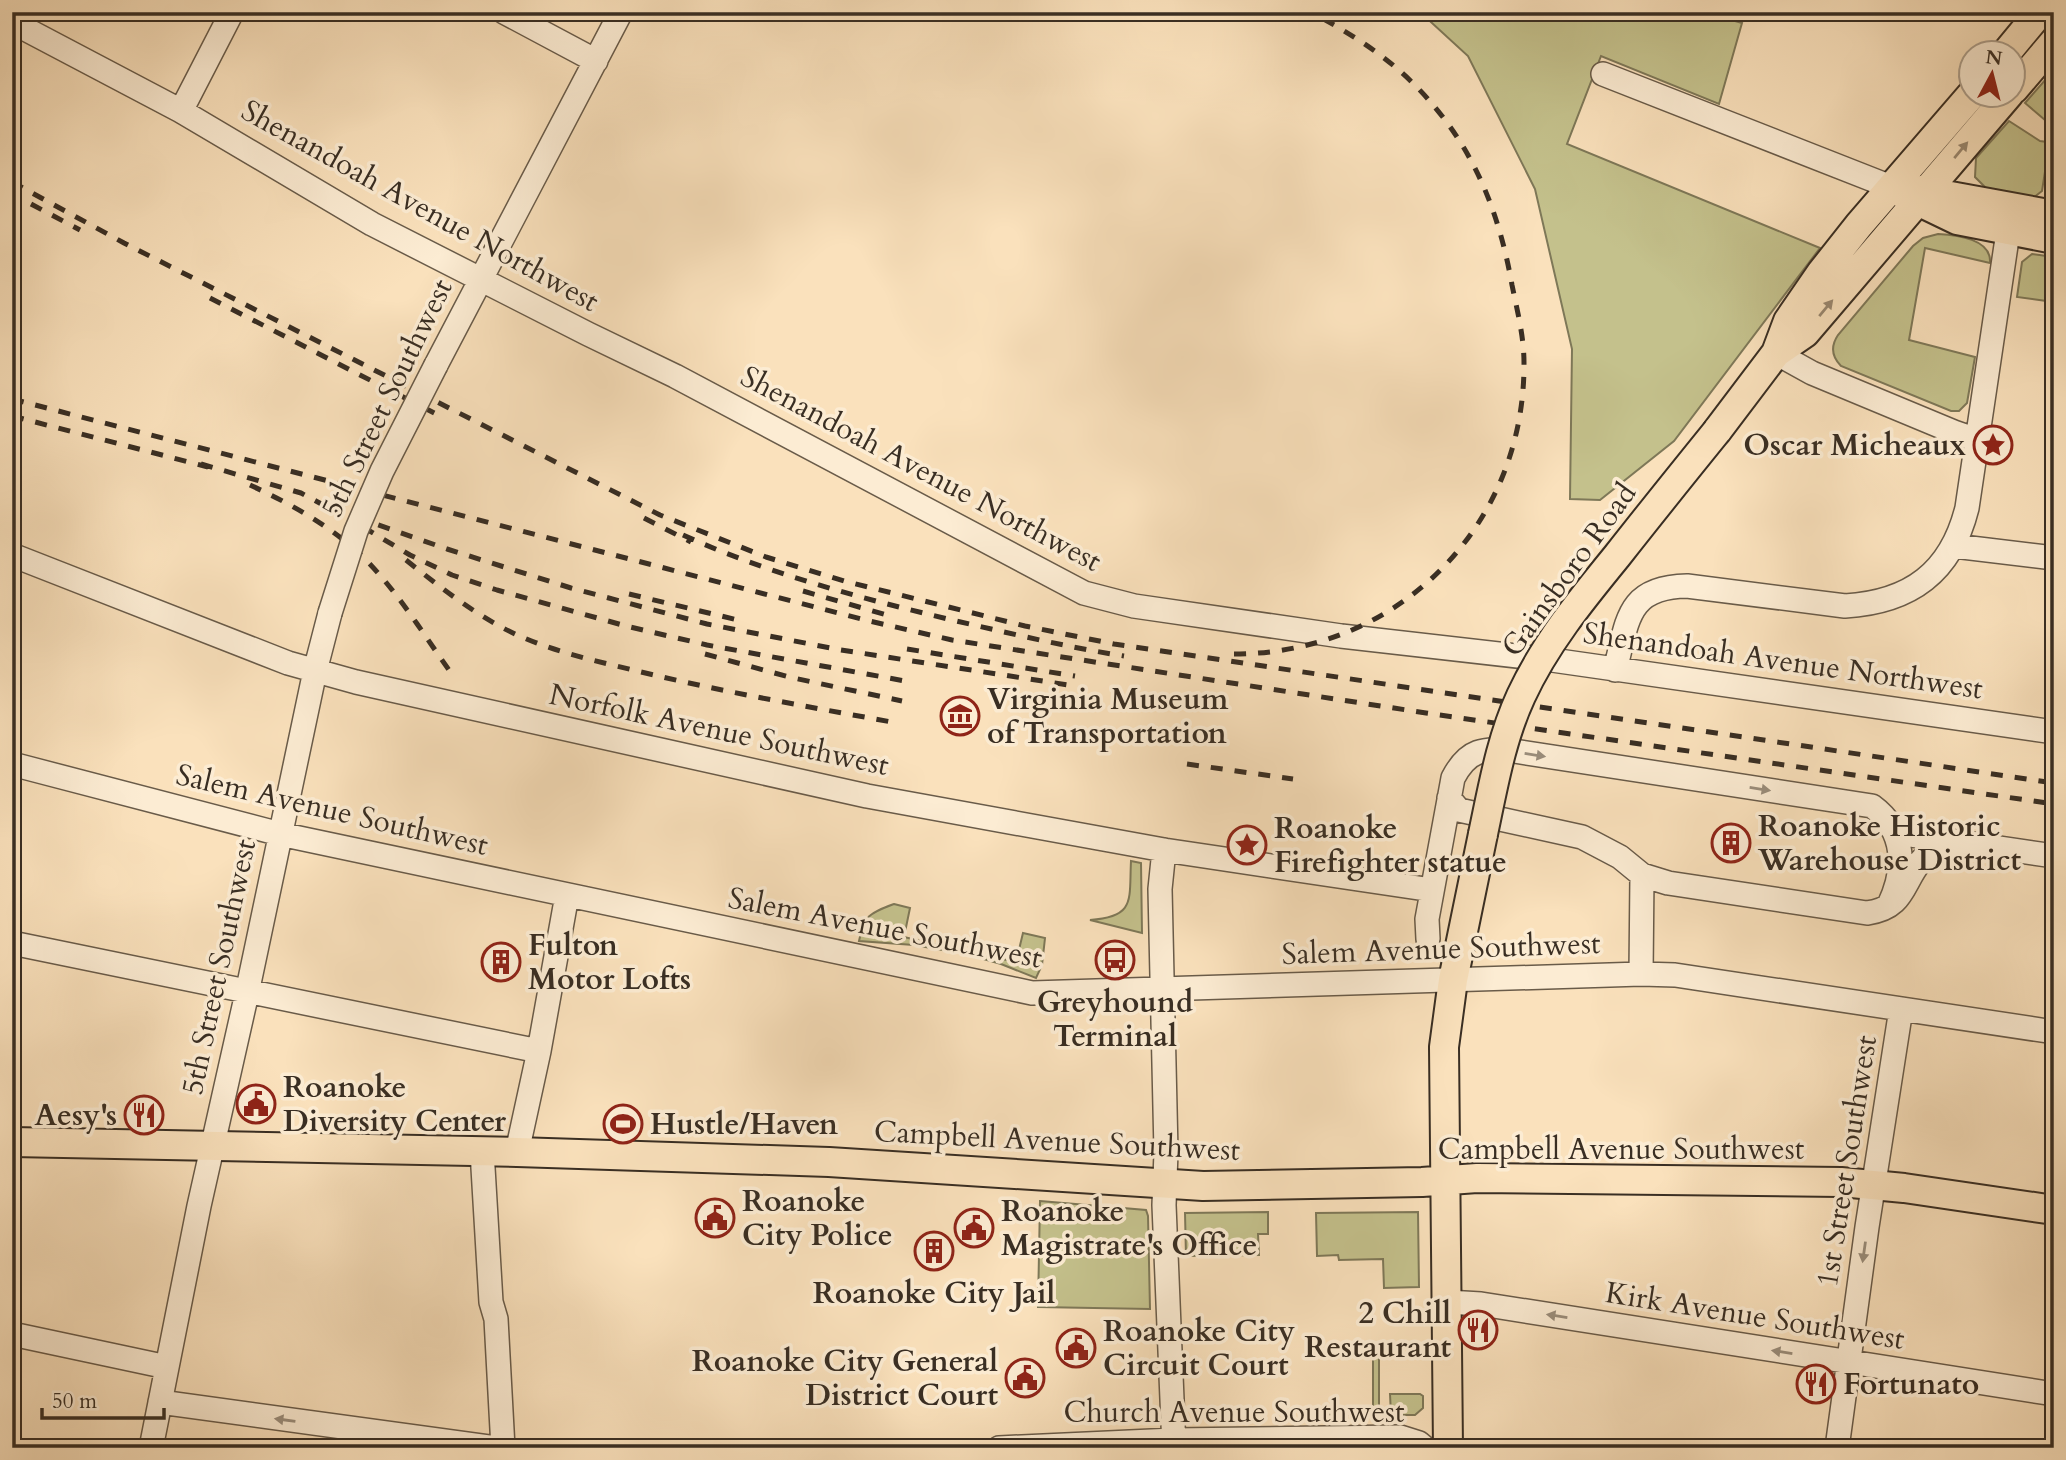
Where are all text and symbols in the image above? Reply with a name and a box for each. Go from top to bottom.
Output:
north arrow [1958,38,2028,108]
text: N [1984,44,2004,72]
street label: Shenandoah Avenue Northwest [234,90,607,322]
one-way arrow [1953,142,1968,159]
street label: 5th Street Southwest [311,272,463,524]
one-way arrow [1818,299,1834,317]
street label: Shenandoah Avenue Northwest [733,356,1109,582]
place icon: Oscar Micheaux [1972,424,2014,466]
place label: Oscar Micheaux [1743,425,1966,466]
street label: Gainsboro Road [1492,475,1646,665]
street label: Shenandoah Avenue Northwest [1581,613,1986,709]
street label: Norfolk Avenue Southwest [546,674,893,786]
place label: Virginia Museum of Transportation [987,679,1229,754]
museum icon: Virginia Museum of Transportation [939,695,981,737]
one-way arrow [1524,750,1546,761]
street label: Salem Avenue Southwest [172,754,492,866]
one-way arrow [1749,784,1771,795]
place label: Roanoke Historic Warehouse District [1757,806,2022,881]
place label: Roanoke Firefighter statue [1274,808,1507,883]
building icon: Roanoke Historic Warehouse District [1710,822,1752,864]
place icon: Roanoke Firefighter statue [1226,824,1268,866]
street label: 5th Street Southwest [172,835,266,1099]
street label: Salem Avenue Southwest [725,877,1046,979]
street label: Salem Avenue Southwest [1281,923,1602,975]
place label: Fulton Motor Lofts [528,925,691,1000]
bus stop icon: Greyhound Terminal [1094,939,1136,981]
building icon: Fulton Motor Lofts [480,941,522,983]
place label: Greyhound Terminal [1037,982,1193,1057]
street label: 1st Street Southwest [1807,1032,1887,1290]
place label: Roanoke Diversity Center [283,1067,507,1142]
public building icon: Roanoke Diversity Center [235,1083,277,1125]
restaurant icon: Aesy's [123,1094,165,1136]
place label: Aesy's [35,1095,117,1136]
sports icon: Hustle/Haven [602,1103,644,1145]
place label: Hustle/Haven [650,1104,838,1145]
street label: Campbell Avenue Southwest [873,1111,1242,1171]
street label: Campbell Avenue Southwest [1438,1129,1805,1170]
place label: Roanoke City Police [742,1181,892,1256]
place label: Roanoke Magistrate's Office [1001,1191,1257,1266]
public building icon: Roanoke City Police [694,1197,736,1239]
public building icon: Roanoke Magistrate's Office [953,1207,995,1249]
building icon: Roanoke City Jail [913,1230,955,1272]
one-way arrow [1858,1241,1869,1263]
street label: Kirk Avenue Southwest [1603,1272,1908,1360]
place label: Roanoke City Jail [813,1273,1056,1314]
place label: 2 Chill Restaurant [1304,1293,1451,1368]
restaurant icon: 2 Chill Restaurant [1457,1309,1499,1351]
one-way arrow [1546,1310,1568,1321]
place label: Roanoke City Circuit Court [1103,1311,1295,1386]
public building icon: Roanoke City Circuit Court [1055,1327,1097,1369]
place label: Roanoke City General District Court [692,1341,998,1416]
one-way arrow [1770,1346,1792,1357]
public building icon: Roanoke City General District Court [1004,1357,1046,1399]
restaurant icon: Fortunato [1795,1363,1837,1405]
place label: Fortunato [1843,1364,1979,1405]
scale bar [42,1376,164,1420]
text: 50 m [52,1387,97,1416]
street label: Church Avenue Southwest [1063,1392,1405,1433]
one-way arrow [274,1414,296,1425]

